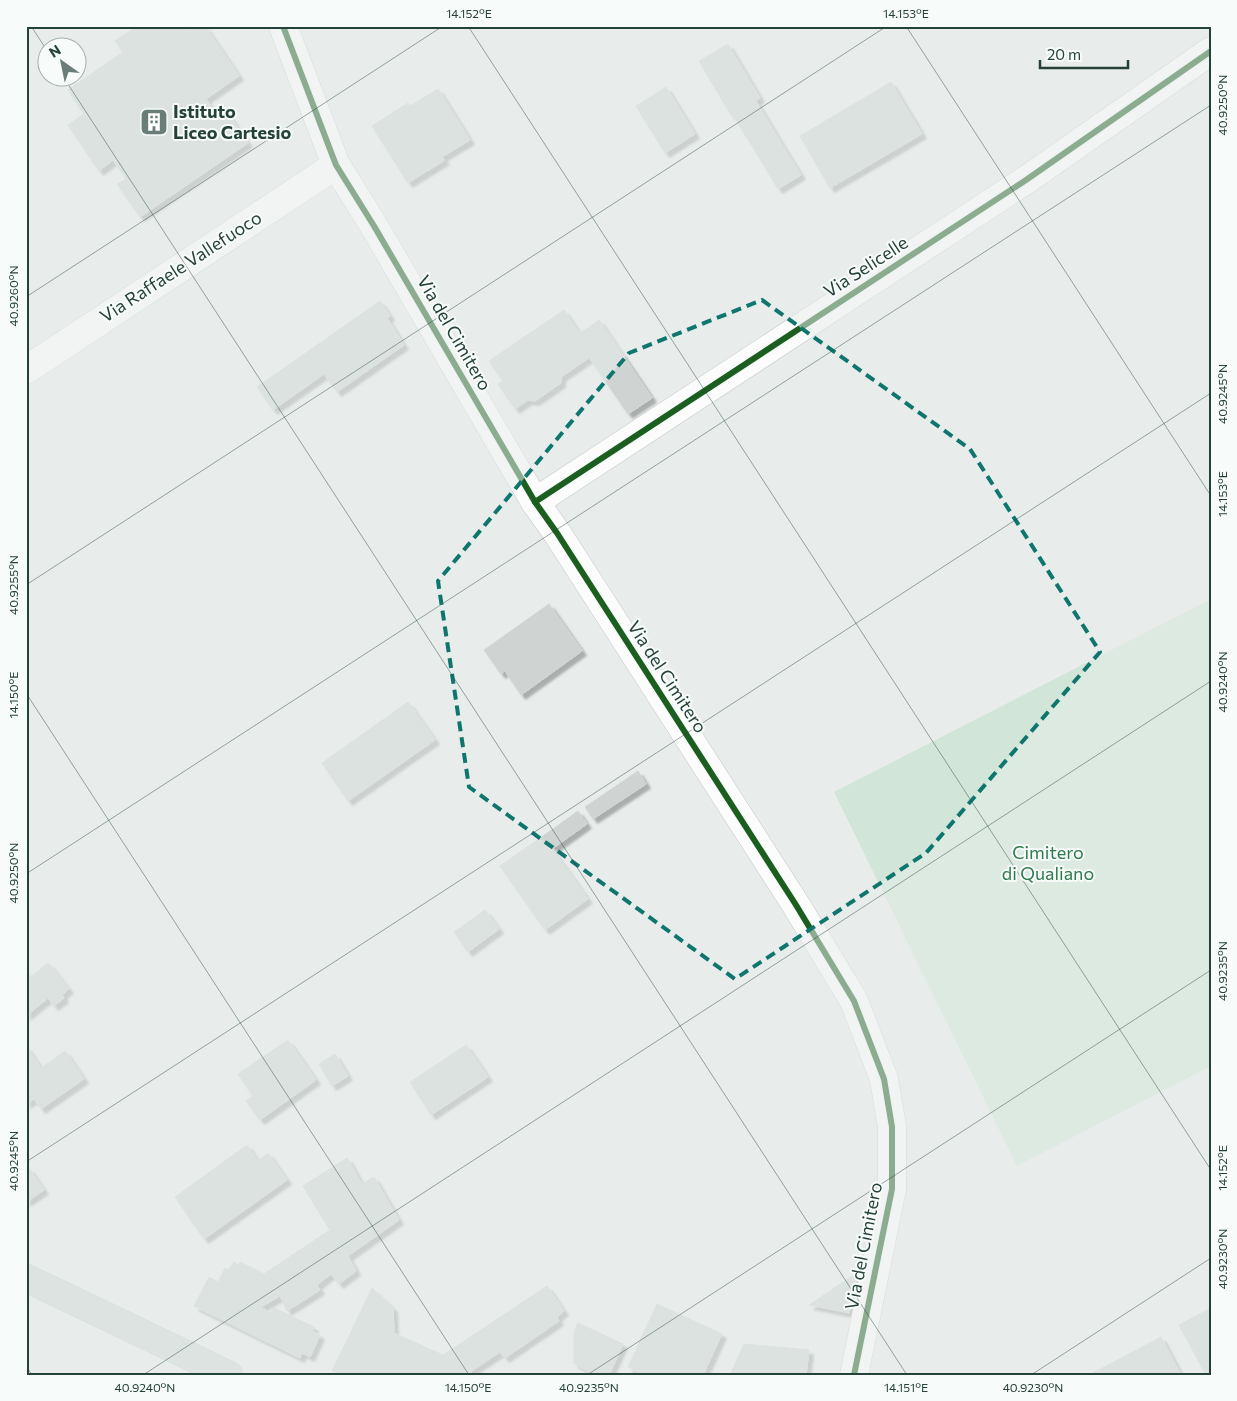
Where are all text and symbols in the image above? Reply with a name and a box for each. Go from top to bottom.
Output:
text: 14.152°E [446,6,492,20]
text: 14.153°E [883,6,929,20]
north arrow [38,38,88,88]
scale bar [1040,38,1127,70]
text: N [46,41,64,61]
text: 20 m [1047,45,1081,63]
text: 40.9250°N [1215,75,1229,135]
place label: Istituto Liceo Cartesio [173,100,291,143]
building icon: Istituto Liceo Cartesio [139,107,169,137]
street label: Via Raffaele Vallefuoco [96,206,265,327]
street label: Via Selicelle [819,231,912,302]
text: 40.9260°N [6,265,20,327]
street label: Via del Cimitero [413,271,497,394]
text: 40.9245°N [1215,364,1229,424]
text: 14.153°E [1215,471,1229,517]
text: 40.9255°N [6,555,20,615]
street label: Via del Cimitero [623,616,712,737]
text: 40.9240°N [1215,652,1229,712]
text: 14.150°E [6,672,20,718]
park label: Cimitero di Qualiano [1002,841,1094,884]
text: 40.9250°N [6,843,20,903]
text: 40.9235°N [1215,941,1229,1001]
text: 40.9245°N [6,1131,20,1191]
text: 14.152°E [1215,1145,1229,1191]
street label: Via del Cimitero [840,1180,886,1311]
text: 40.9230°N [1215,1229,1229,1289]
text: 40.9240°N [115,1380,175,1394]
text: 14.150°E [445,1380,491,1394]
text: 40.9235°N [559,1380,619,1394]
text: 14.151°E [884,1380,928,1394]
text: 40.9230°N [1003,1380,1063,1394]

